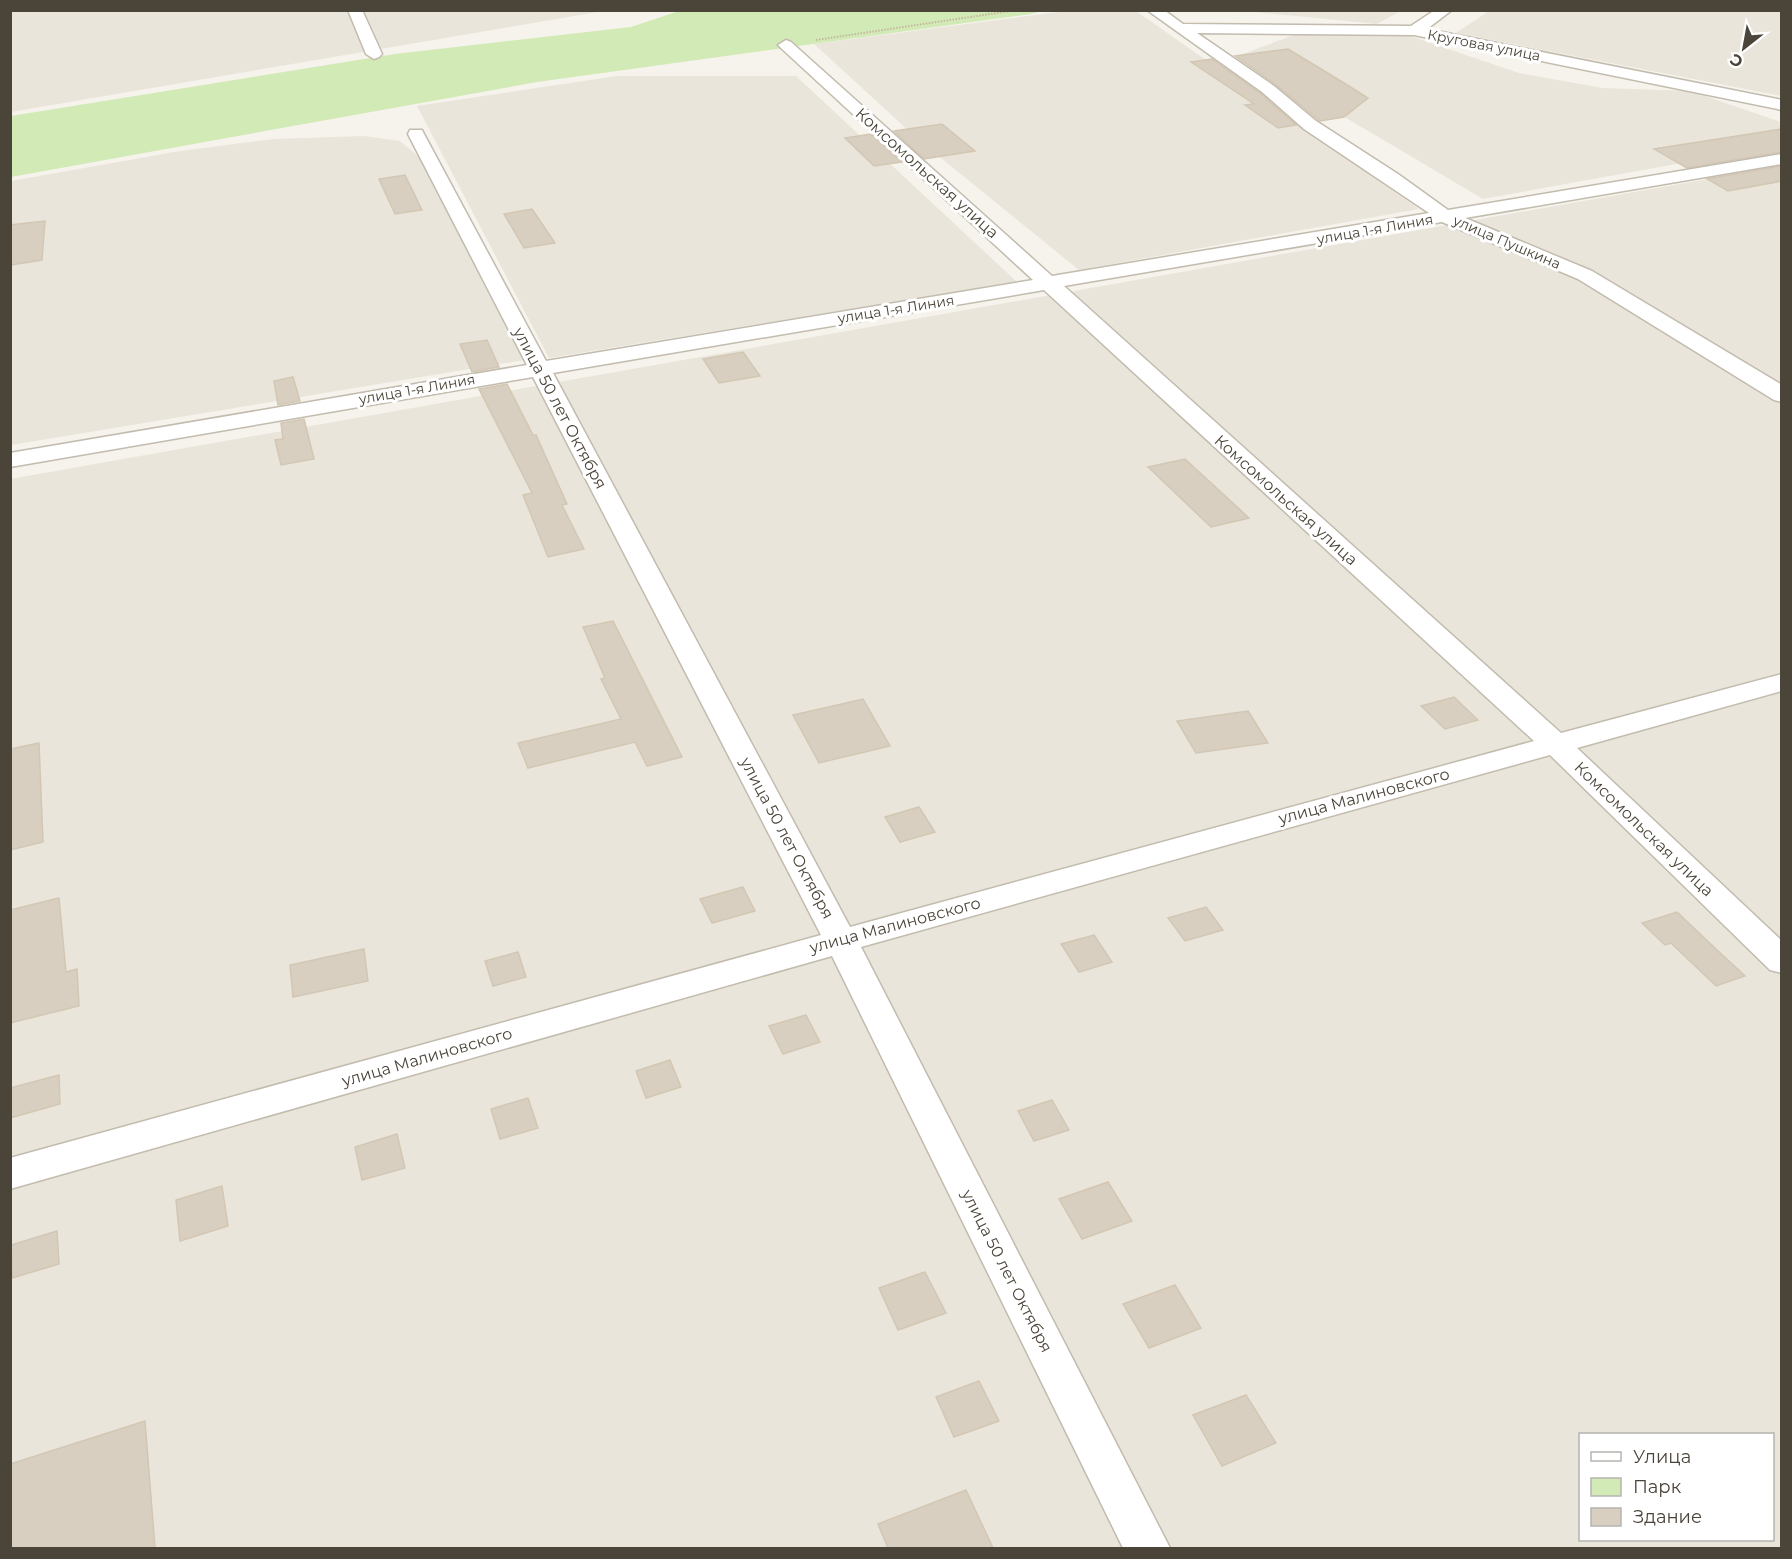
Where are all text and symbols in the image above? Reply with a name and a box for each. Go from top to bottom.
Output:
north arrow [1714,18,1774,78]
street label: Круговая улица [1426,25,1542,65]
text: С [1726,49,1746,72]
street label: Комсомольская улица [852,104,1002,242]
street label: улица 1-я Линия [1314,210,1435,248]
street label: улица Пушкина [1450,211,1563,273]
street label: улица 1-я Линия [835,291,956,327]
street label: улица 50 лет Октября [509,323,611,492]
street label: улица 1-я Линия [356,370,477,408]
street label: Комсомольская улица [1211,431,1361,569]
street label: улица 50 лет Октября [736,753,838,922]
street label: Комсомольская улица [1571,758,1717,900]
street label: улица Малиновского [1275,764,1452,828]
street label: улица Малиновского [806,893,983,957]
street label: улица Малиновского [339,1024,514,1091]
street label: улица 50 лет Октября [957,1186,1056,1356]
legend [1579,1433,1774,1541]
text: Улица [1633,1446,1691,1468]
text: Парк [1633,1476,1682,1498]
text: Здание [1633,1506,1702,1528]

